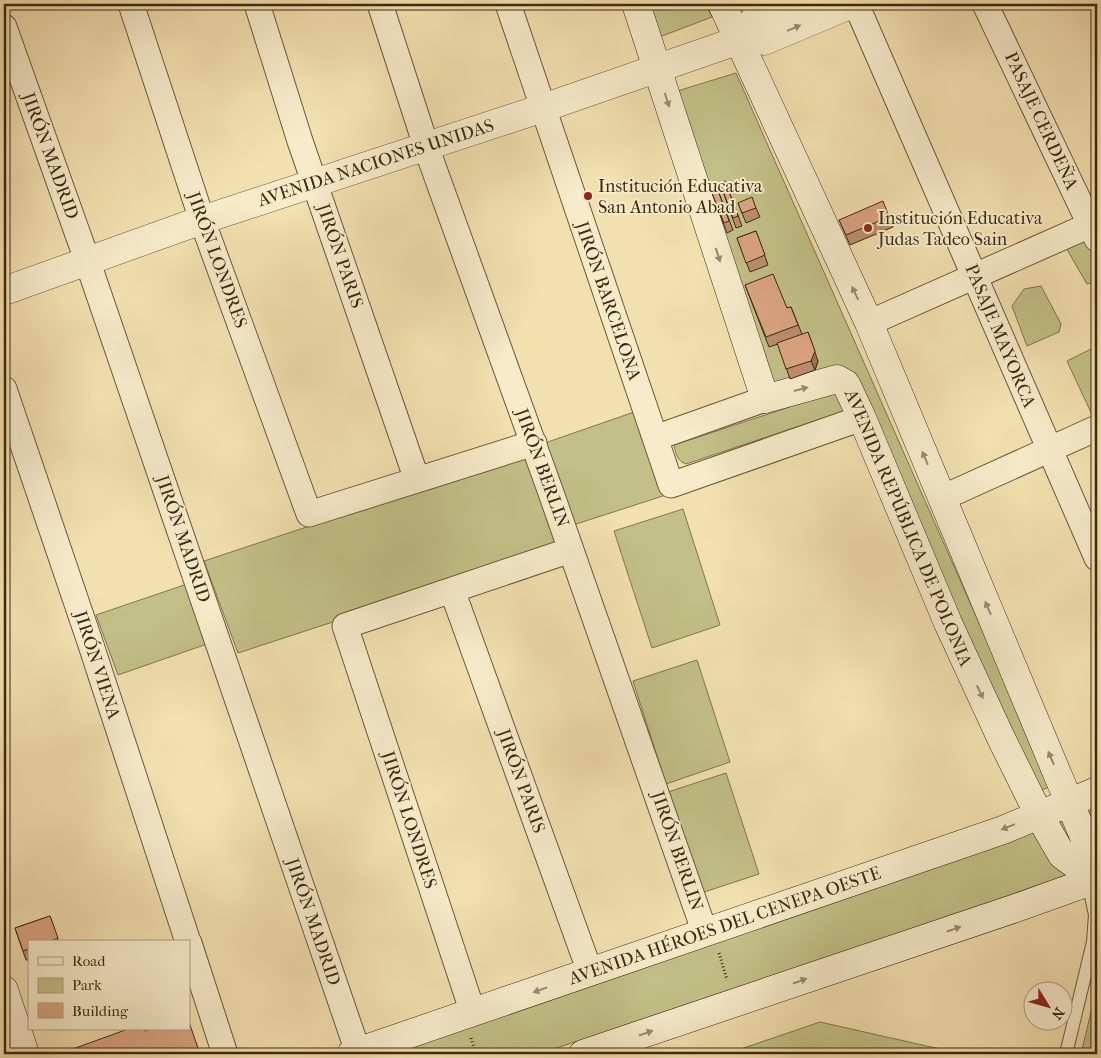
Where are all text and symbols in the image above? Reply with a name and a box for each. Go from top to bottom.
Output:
one-way arrow [787,24,801,32]
street label: PASAJE CERDEÑA [1000,48,1083,194]
street label: JIRÓN MADRID [17,87,85,222]
one-way arrow [663,93,671,108]
street label: AVENIDA NACIONES UNIDAS [254,115,497,211]
place label: Institución Educativa San Antonio Abad [598,176,763,218]
street label: JIRÓN LONDRES [182,187,253,331]
marker: Institución Educativa San Antonio Abad [582,190,594,202]
street label: JIRÓN PARIS [312,198,370,311]
place label: Institución Educativa Judas Tadeo Sain [876,208,1043,250]
street label: JIRÓN BARCELONA [570,216,647,384]
marker: Institución Educativa Judas Tadeo Sain [862,222,874,234]
one-way arrow [714,247,722,262]
street label: PASAJE MAYORCA [960,261,1040,411]
one-way arrow [850,285,859,300]
one-way arrow [794,385,809,393]
street label: AVENIDA REPÚBLICA DE POLONIA [840,385,977,670]
street label: JIRÓN BERLIN [510,403,575,531]
one-way arrow [921,451,929,465]
street label: JIRÓN MADRID [151,470,217,605]
one-way arrow [984,600,992,615]
street label: JIRÓN VIENA [69,606,126,722]
one-way arrow [976,685,984,699]
street label: JIRÓN PARIS [492,724,551,836]
street label: JIRÓN LONDRES [376,746,443,891]
one-way arrow [1047,750,1055,765]
street label: JIRÓN BERLIN [646,786,709,914]
one-way arrow [1001,824,1015,832]
street label: JIRÓN MADRID [281,853,347,988]
street label: AVENIDA HÉROES DEL CENEPA OESTE [565,862,884,990]
one-way arrow [946,925,961,932]
legend [28,940,190,1030]
text: Road [72,952,106,970]
text: Park [72,976,102,994]
one-way arrow [792,977,807,984]
north arrow [1024,980,1074,1030]
one-way arrow [532,986,547,994]
text: Building [72,1002,129,1020]
text: N [1048,1004,1068,1023]
one-way arrow [638,1029,653,1036]

